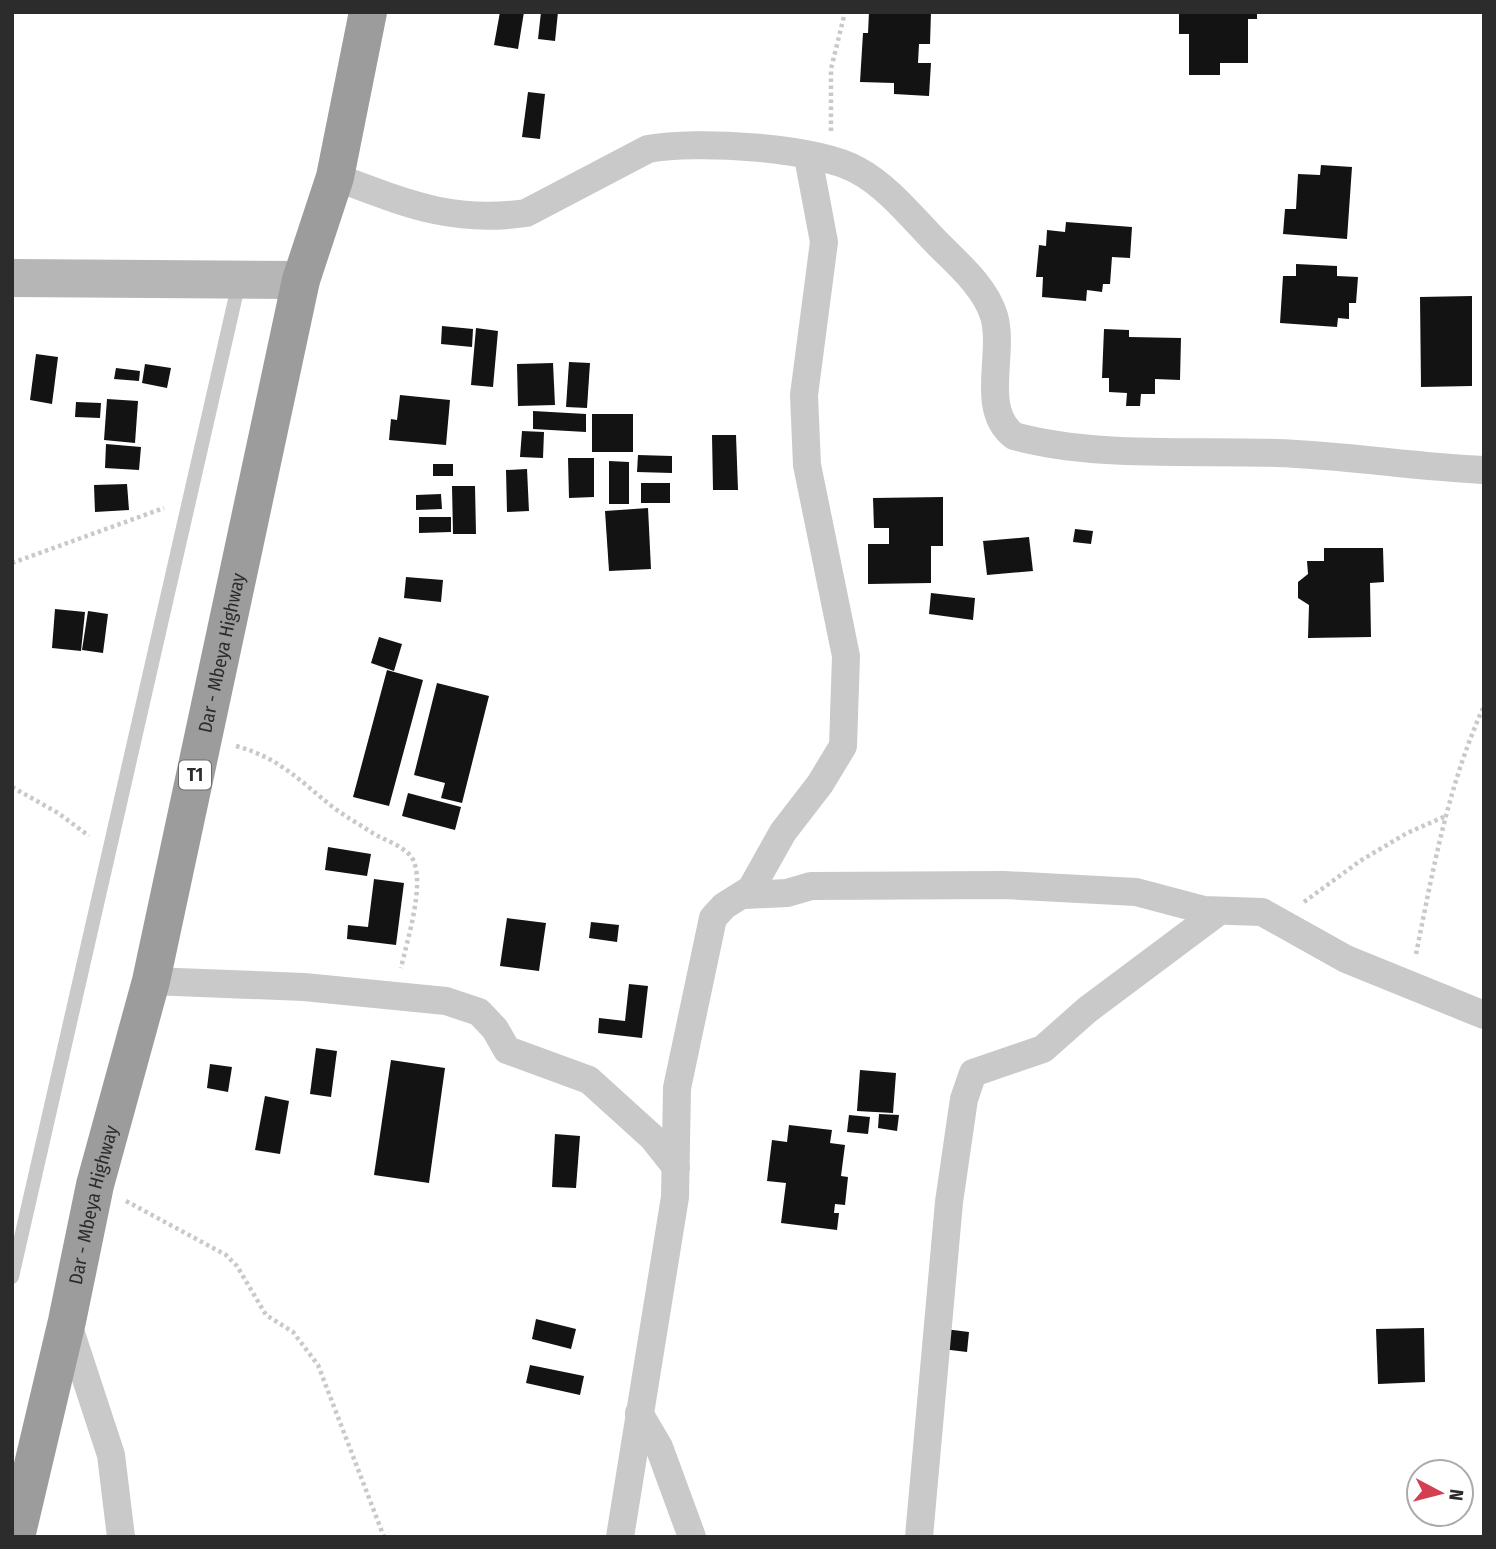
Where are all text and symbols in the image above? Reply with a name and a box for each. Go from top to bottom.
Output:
street label: Dar - Mbeya Highway [193,570,250,735]
road number: T1 [179,760,211,790]
street label: Dar - Mbeya Highway [64,1122,123,1286]
north arrow [1405,1458,1475,1528]
text: N [1444,1488,1468,1502]

